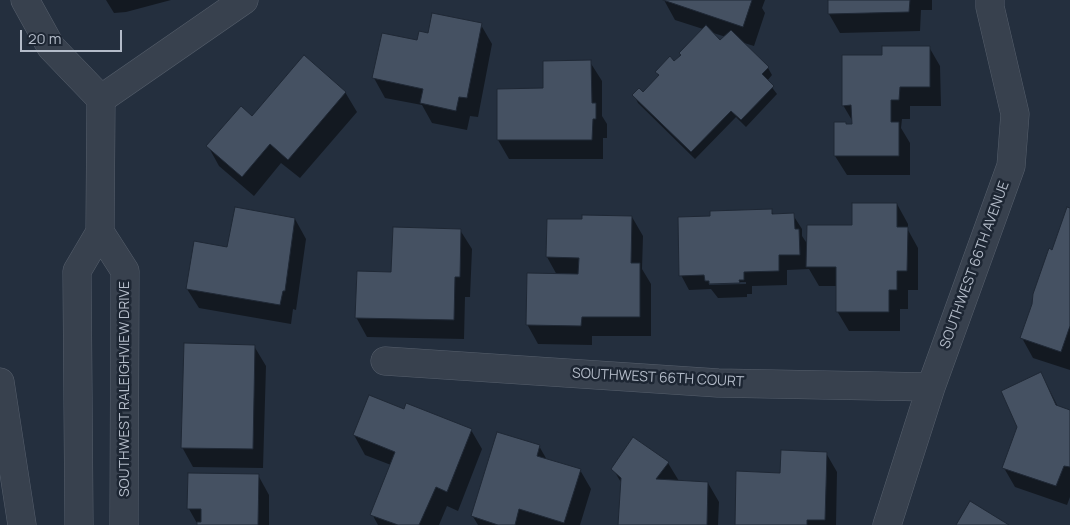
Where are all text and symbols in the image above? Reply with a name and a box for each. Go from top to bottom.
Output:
scale bar [22,20,125,52]
text: 20 m [28,28,61,49]
street label: SOUTHWEST 66TH AVENUE [937,179,1013,351]
street label: SOUTHWEST RALEIGHVIEW DRIVE [117,281,133,497]
street label: SOUTHWEST 66TH COURT [572,365,744,391]

